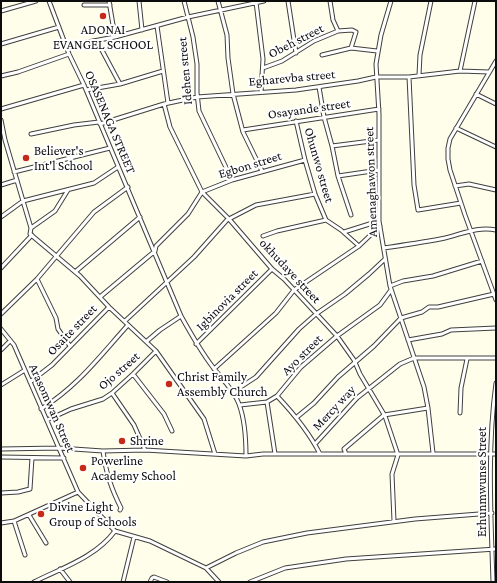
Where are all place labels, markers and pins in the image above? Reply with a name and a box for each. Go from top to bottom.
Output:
marker: ADONAI EVANGEL SCHOOL [98,11,108,21]
place label: ADONAI EVANGEL SCHOOL [53,22,153,53]
place label: Believer's Int'l School [34,143,93,174]
marker: Believer's Int'l School [21,153,31,163]
place label: Christ Family Assembly Church [177,369,267,400]
marker: Christ Family Assembly Church [164,379,174,389]
place label: Shrine [130,433,164,449]
marker: Shrine [117,436,127,446]
place label: Powerline Academy School [91,453,176,484]
marker: Powerline Academy School [78,463,88,473]
place label: Divine Light Group of Schools [49,499,137,530]
marker: Divine Light Group of Schools [36,509,46,519]

